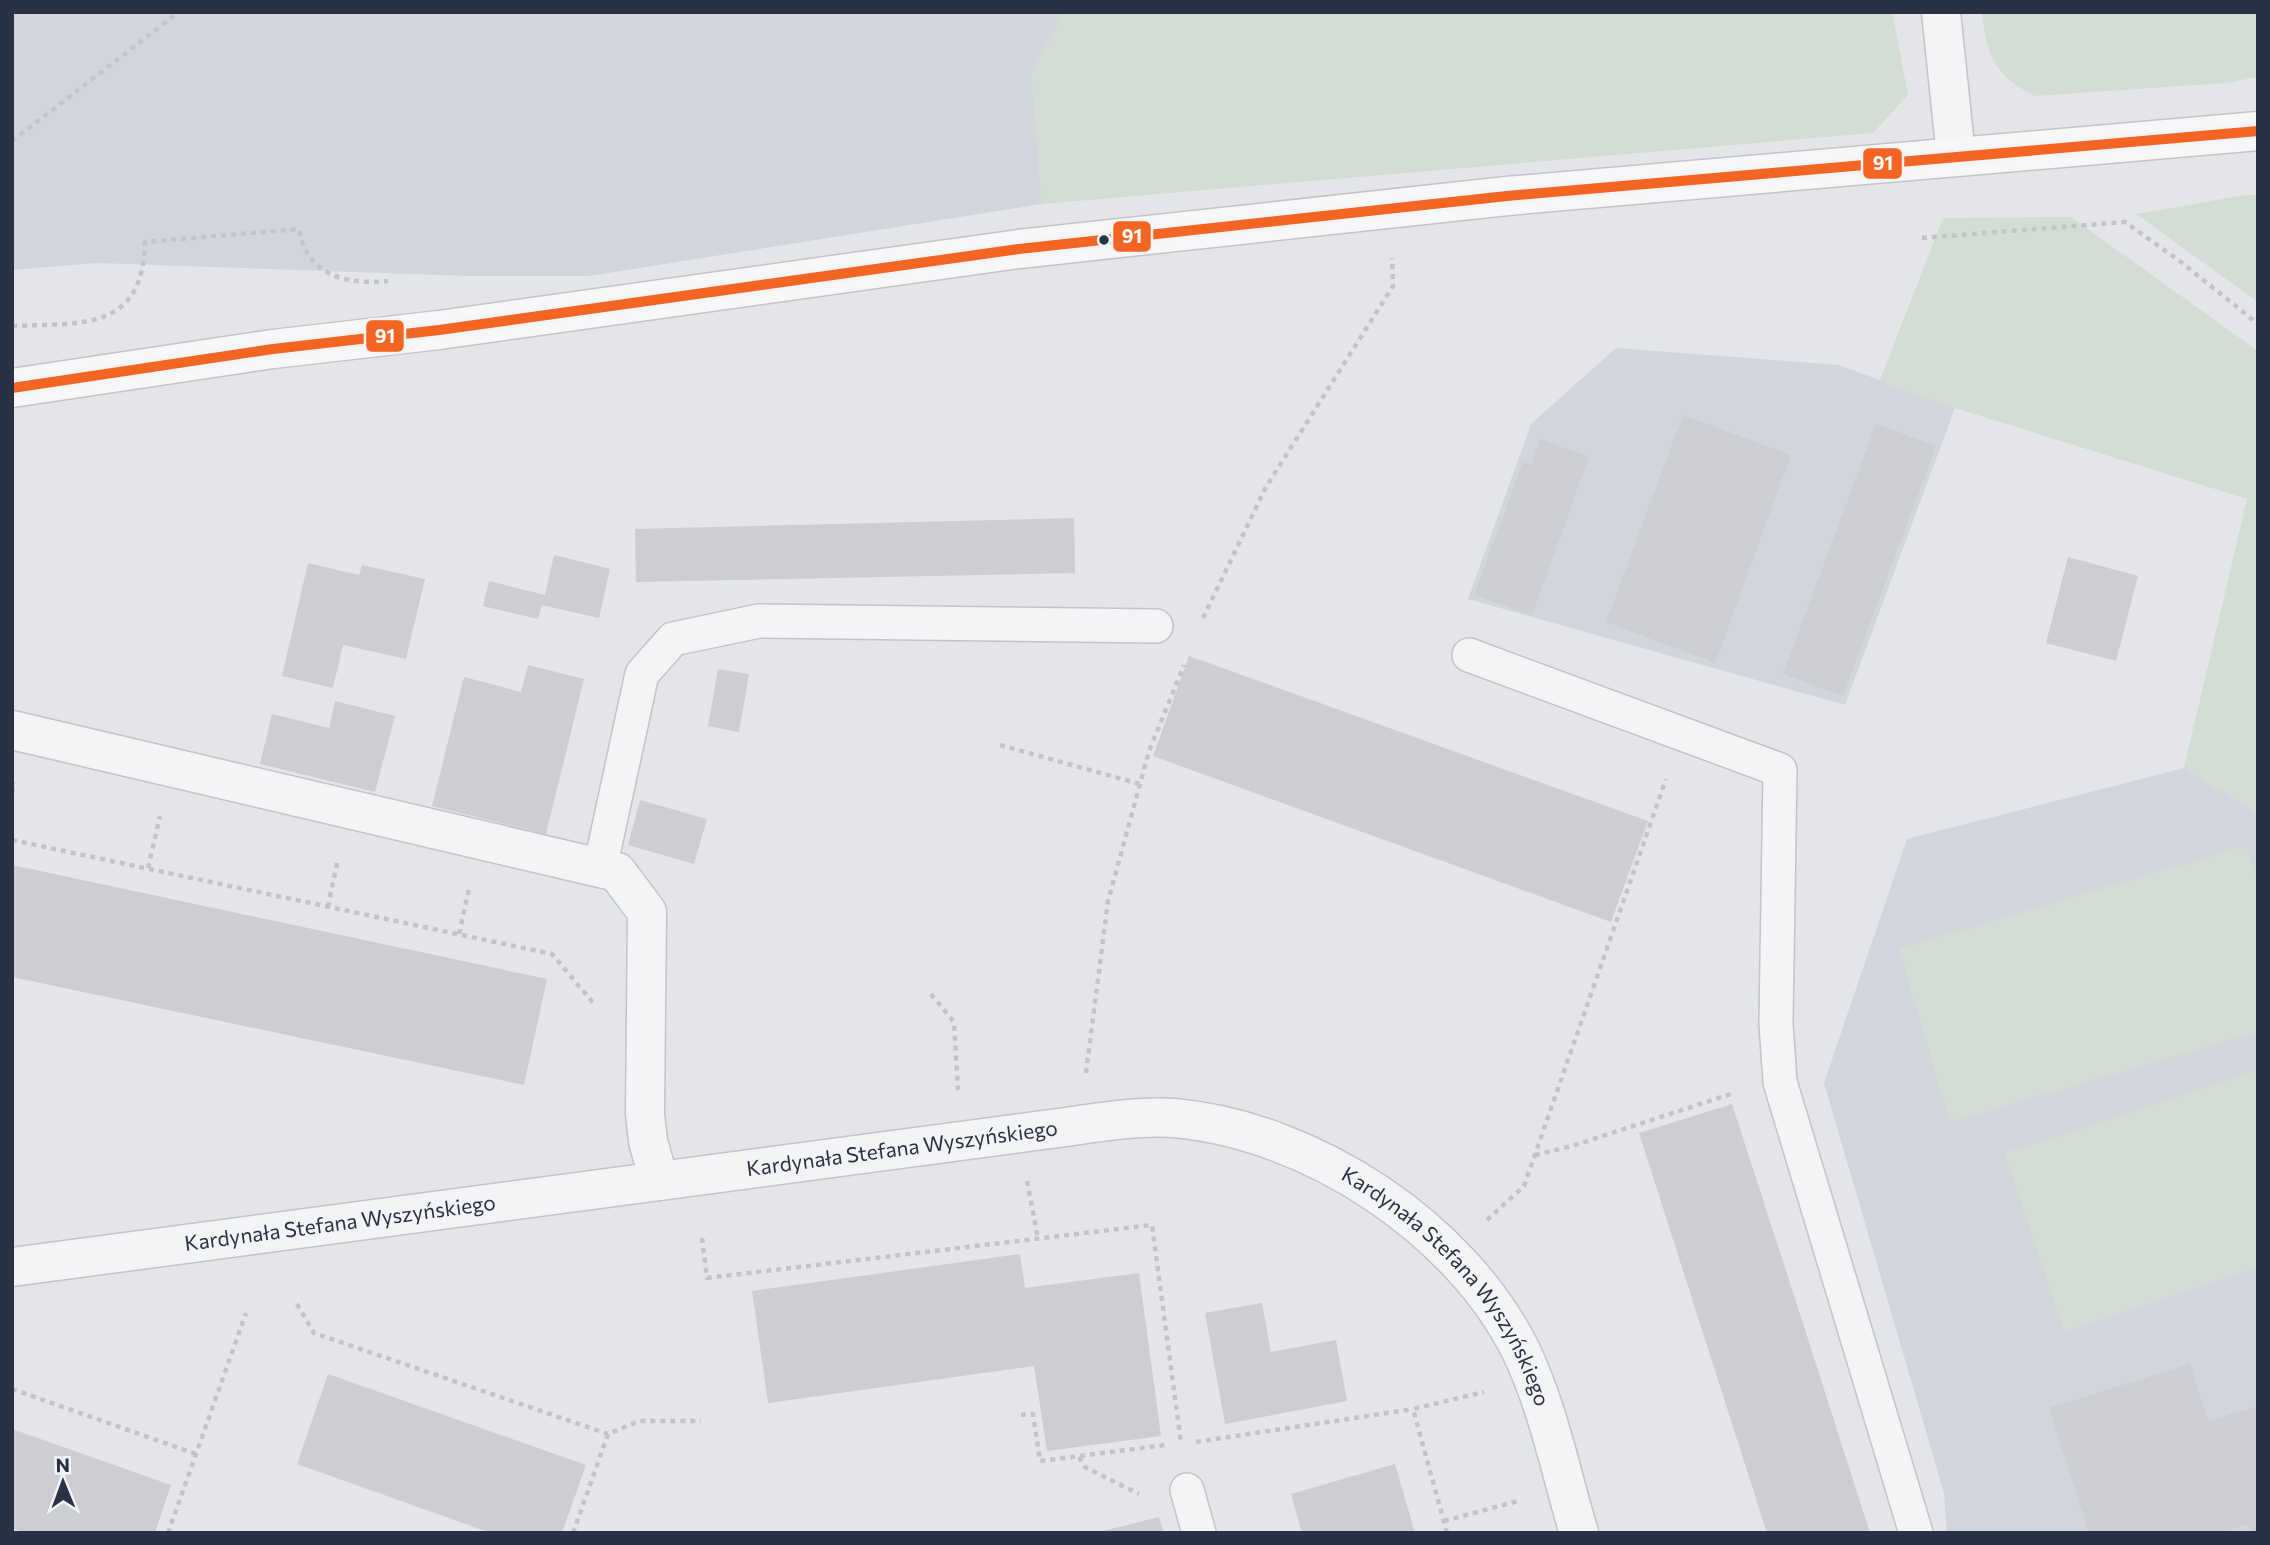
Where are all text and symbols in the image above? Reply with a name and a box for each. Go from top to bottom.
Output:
line badge: 91 [1862,147,1903,180]
text: 91 [1873,151,1893,174]
line badge: 91 [1112,220,1152,253]
text: 91 [1122,224,1142,247]
unlabelled marker [1097,233,1111,247]
line badge: 91 [365,319,405,353]
text: 91 [375,324,395,347]
street label: Kardynała Stefana Wyszyńskiego [745,1114,1059,1180]
street label: Kardynała Stefana Wyszyńskiego [1338,1161,1556,1409]
street label: Kardynała Stefana Wyszyńskiego [183,1189,497,1255]
north arrow [28,1447,98,1517]
text: N [55,1453,70,1476]

